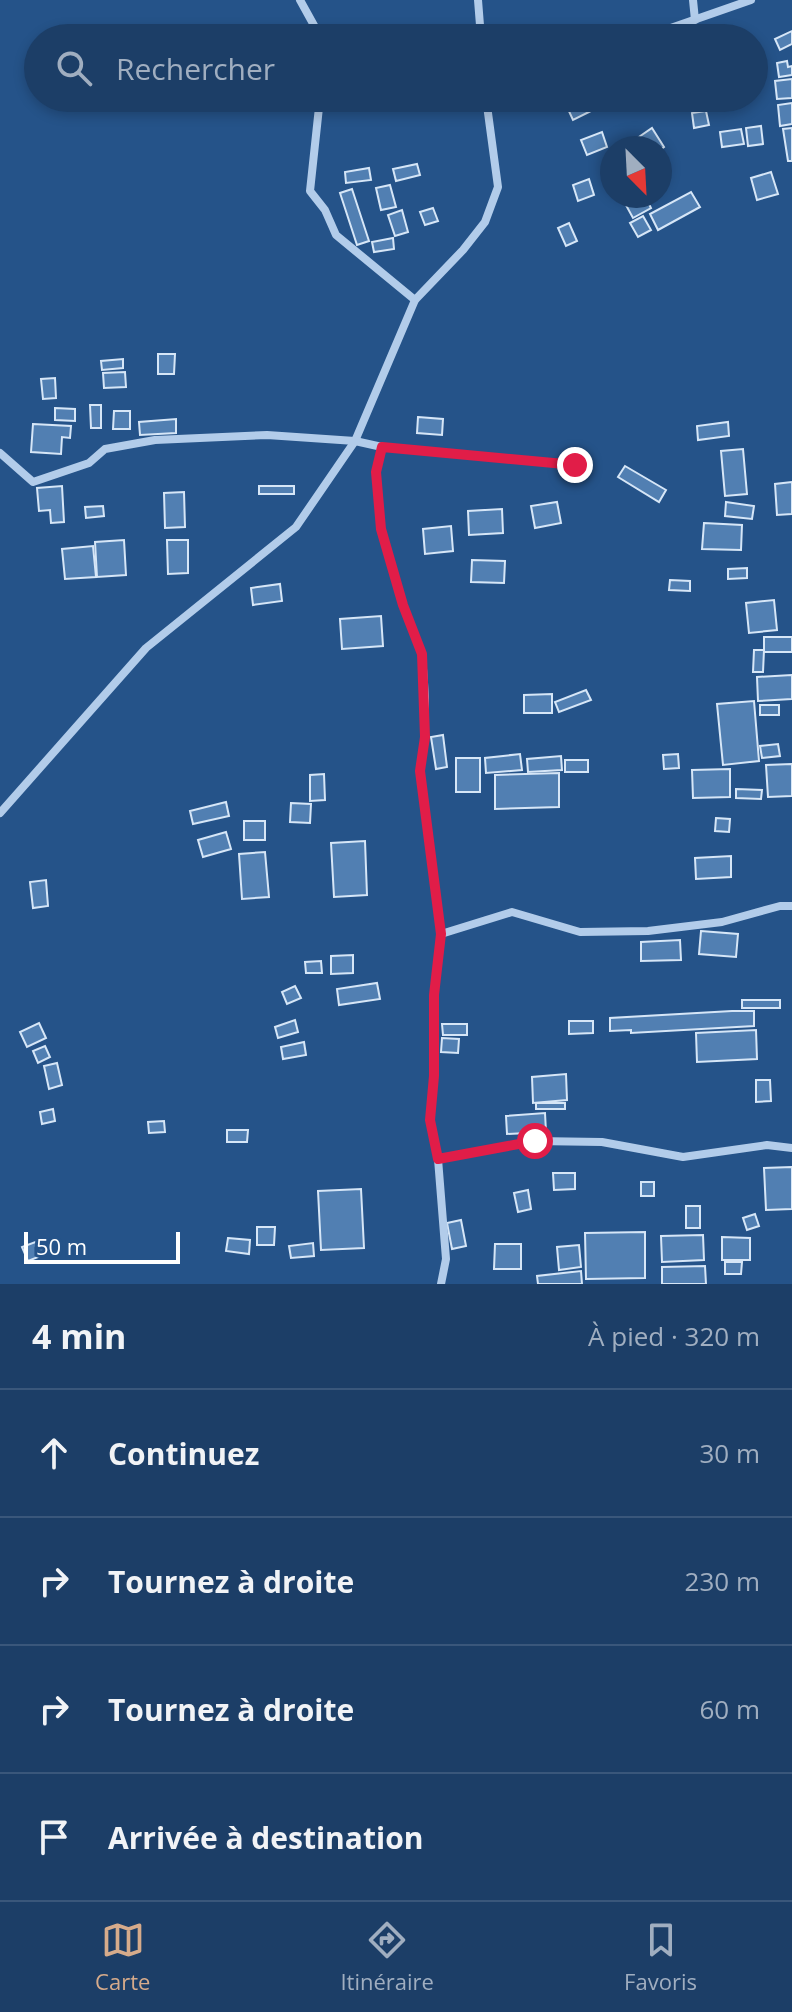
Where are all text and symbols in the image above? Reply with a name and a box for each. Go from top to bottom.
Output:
search box [24,24,768,112]
icon: search [52,46,96,90]
text: Rechercher [116,48,275,89]
north arrow [600,136,672,208]
route end [557,447,593,483]
route start [517,1123,553,1159]
scale bar [24,1228,180,1264]
text: 50 m [36,1231,87,1261]
text: 4 min [32,1313,126,1359]
text: À pied · 320 m [588,1318,760,1354]
icon: ahead [32,1431,76,1475]
text: Continuez [108,1433,259,1474]
text: 30 m [699,1435,760,1471]
icon: right [32,1559,76,1603]
text: Tournez à droite [108,1561,354,1602]
text: 230 m [685,1563,760,1599]
icon: right [32,1687,76,1731]
text: Tournez à droite [108,1689,354,1730]
text: 60 m [699,1691,760,1727]
icon: arrive [32,1815,76,1859]
text: Arrivée à destination [108,1817,423,1858]
tab: Carte [95,1918,150,1996]
tab: Itinéraire [340,1918,434,1996]
tab: Favoris [624,1918,697,1996]

